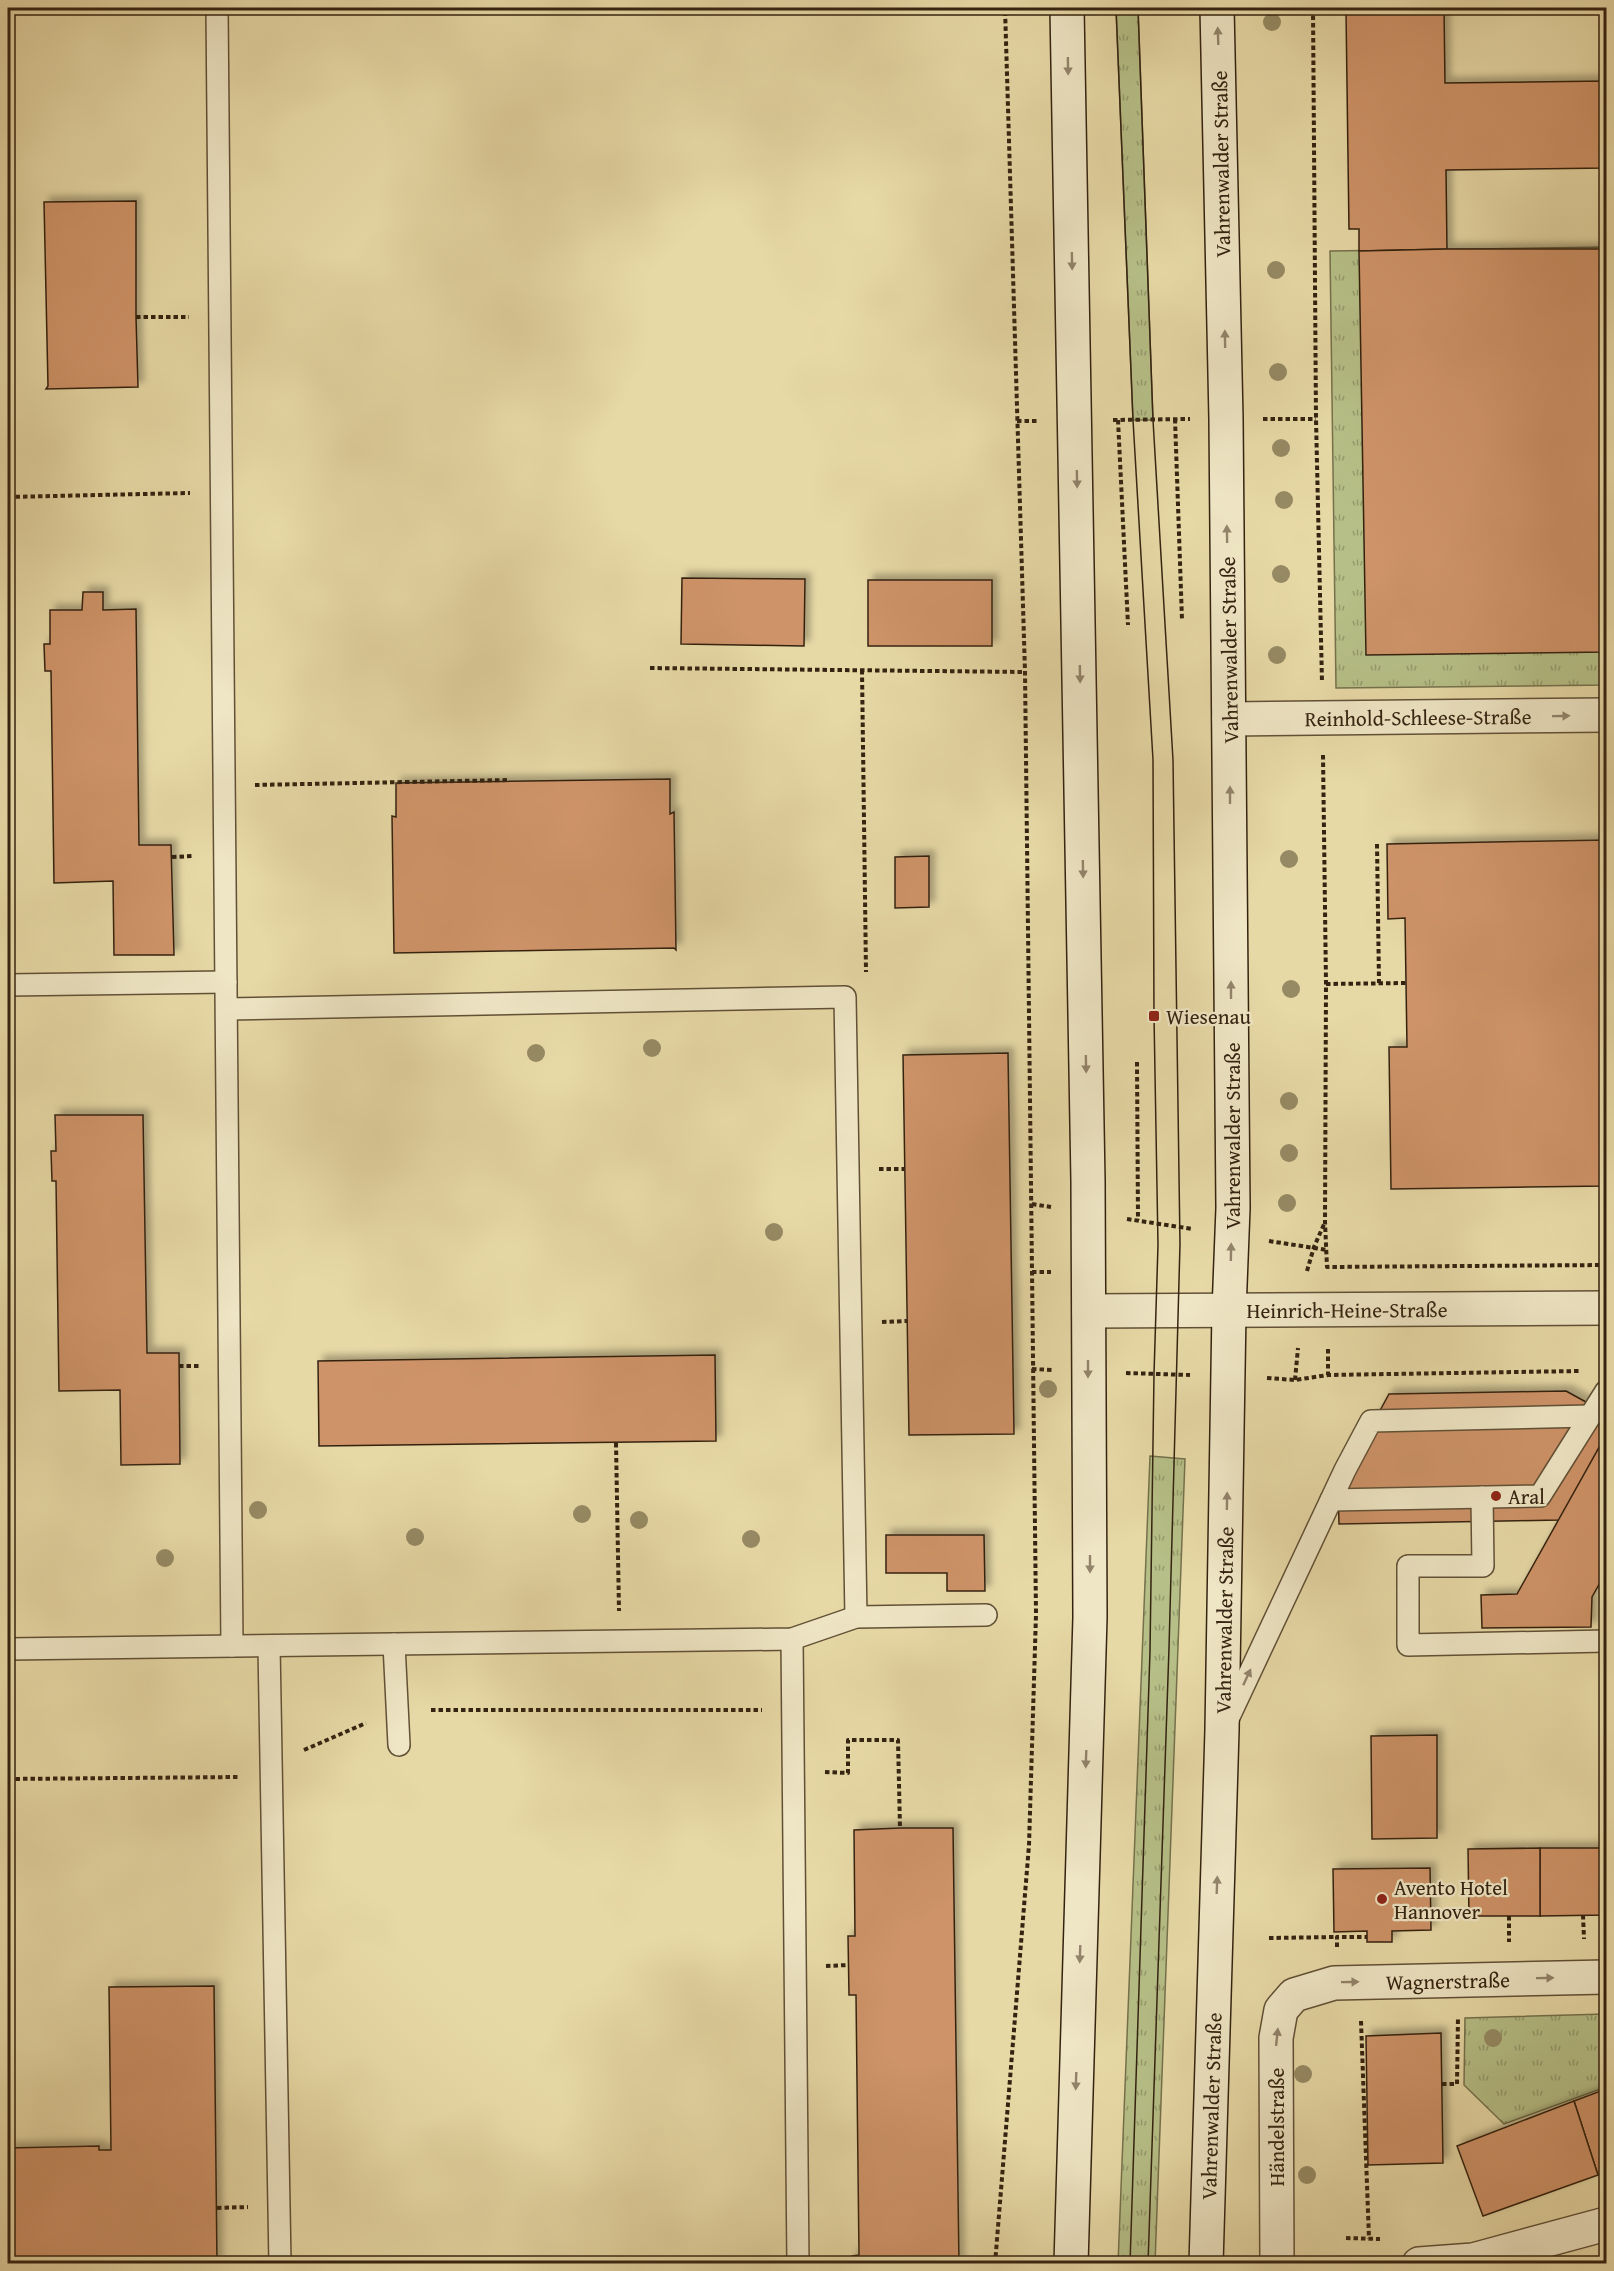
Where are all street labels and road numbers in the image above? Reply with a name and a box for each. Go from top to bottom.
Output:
street label: Vahrenwalder Straße [1204,70,1238,258]
street label: Vahrenwalder Straße [1212,556,1246,744]
street label: Reinhold-Schleese-Straße [1304,700,1532,734]
street label: Vahrenwalder Straße [1217,1042,1248,1230]
street label: Heinrich-Heine-Straße [1246,1293,1448,1326]
street label: Vahrenwalder Straße [1207,1526,1241,1714]
street label: Wagnerstraße [1386,1964,1510,1997]
street label: Vahrenwalder Straße [1192,2012,1229,2200]
street label: Händelstraße [1261,2067,1292,2186]

